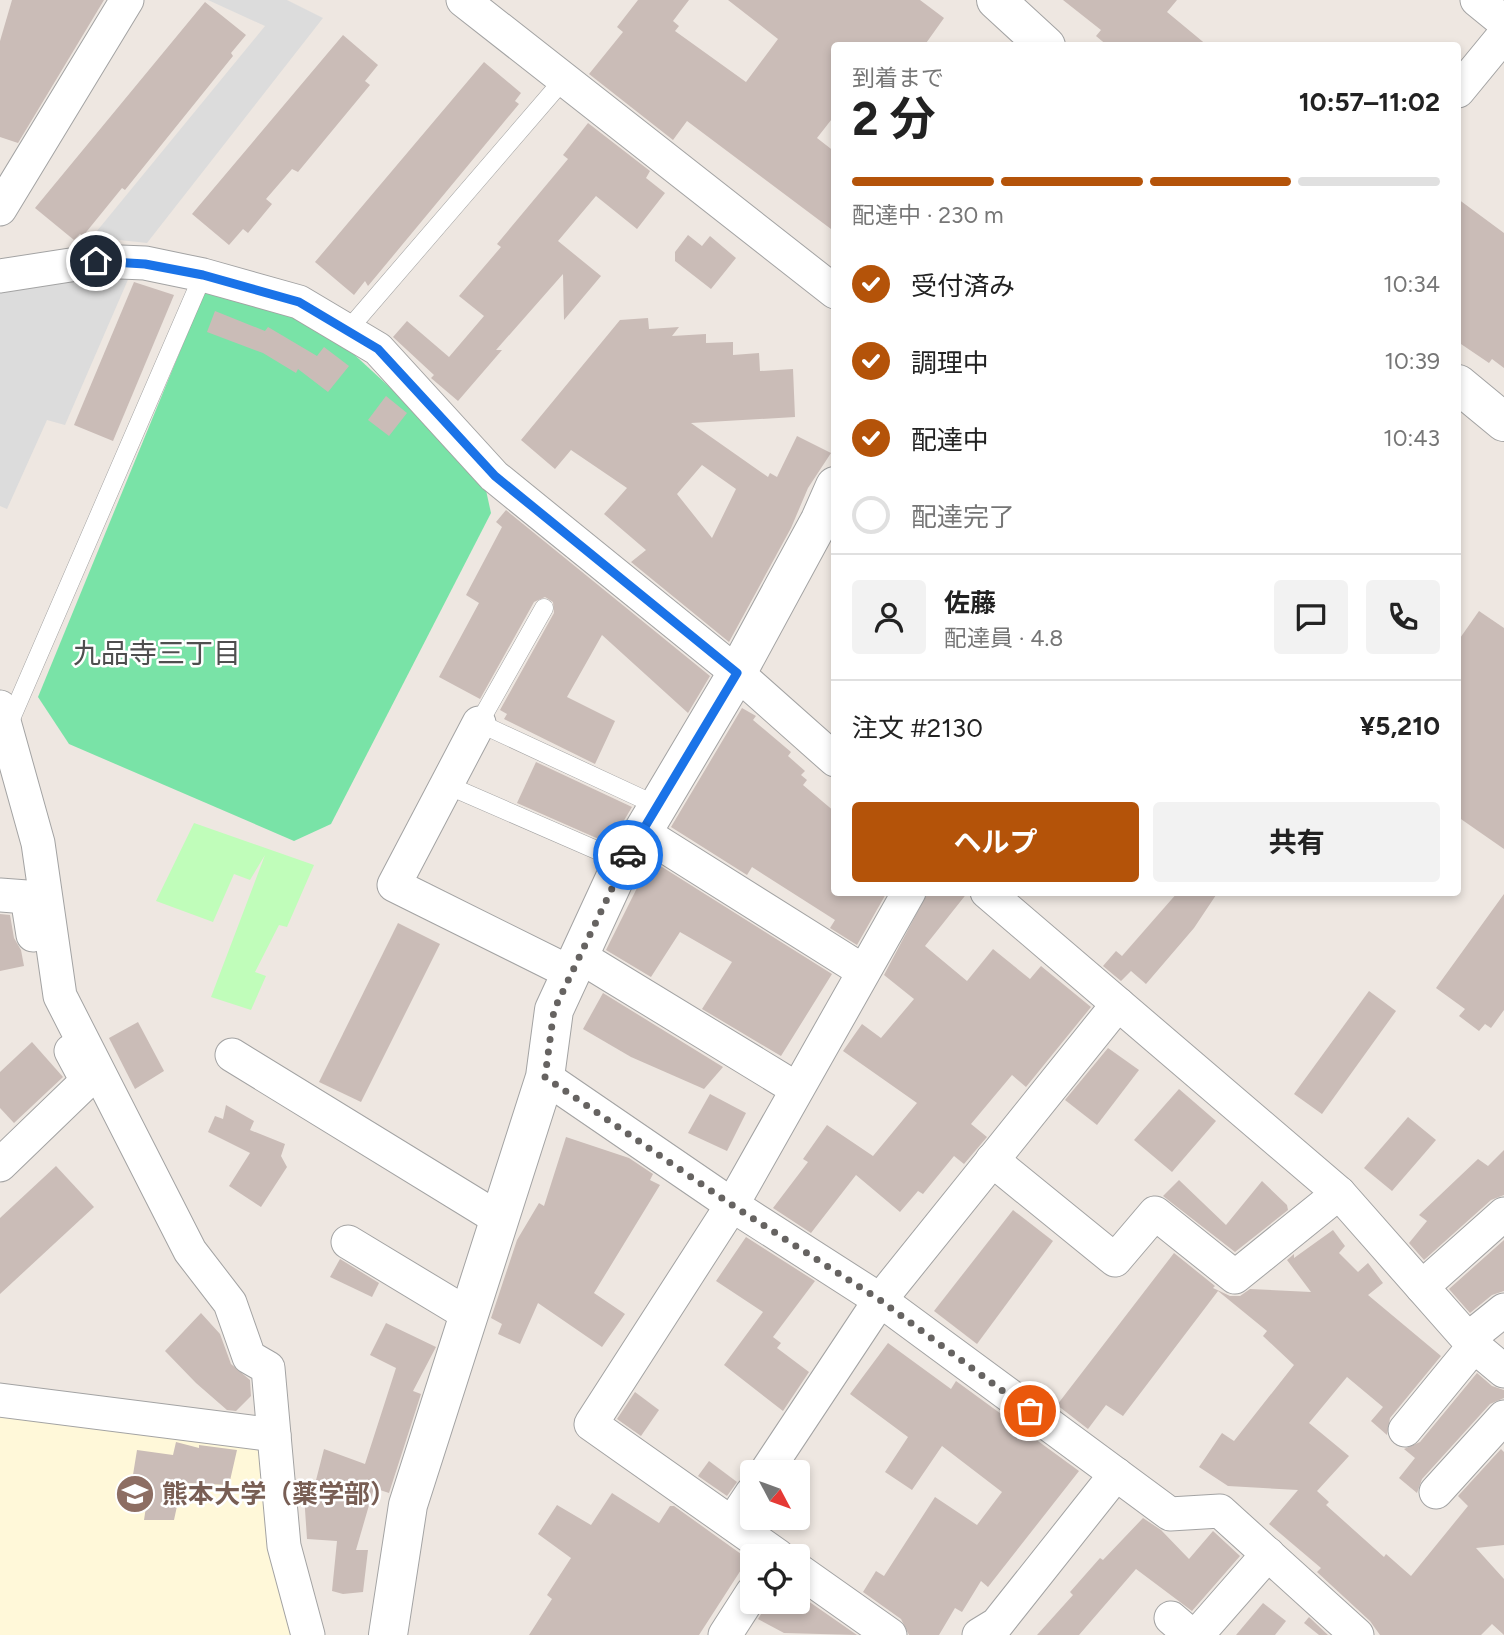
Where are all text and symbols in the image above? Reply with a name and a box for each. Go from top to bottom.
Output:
text: 到着まで [852,64,944,92]
text: 10:57–11:02 [1299,86,1440,118]
text: 2 分 [852,91,936,147]
text: 配達中 · 230 m [852,201,1004,229]
pin [66,231,126,291]
icon: home [77,242,115,280]
icon: check [852,265,890,303]
text: 受付済み [911,270,1015,302]
text: 10:34 [1383,270,1440,298]
icon: check [852,342,890,380]
text: 調理中 [911,347,989,379]
text: 10:39 [1384,347,1440,375]
icon: check [852,419,890,457]
text: 配達中 [911,424,989,456]
text: 10:43 [1383,424,1440,452]
text: 配達完了 [911,501,1015,533]
button: person [852,580,926,654]
button: chat [1274,580,1348,654]
button: phone [1366,580,1440,654]
text: 佐藤 [944,587,996,619]
text: 配達員 · 4.8 [944,624,1063,652]
district label: 九品寺三丁目 [73,636,241,670]
text: ¥5,210 [1360,710,1440,742]
text: 注文 #2130 [852,712,983,744]
button: ヘルプ [852,802,1139,882]
button: 共有 [1153,802,1440,882]
courier [593,820,663,890]
icon: car [609,836,647,874]
pin [1000,1381,1060,1441]
icon: bag [1011,1392,1049,1430]
north arrow [740,1460,810,1530]
map controls [740,1460,810,1614]
school or university icon: 熊本大学（薬学部） [114,1473,156,1515]
place label: 熊本大学（薬学部） [162,1478,396,1510]
button: locate [740,1544,810,1614]

